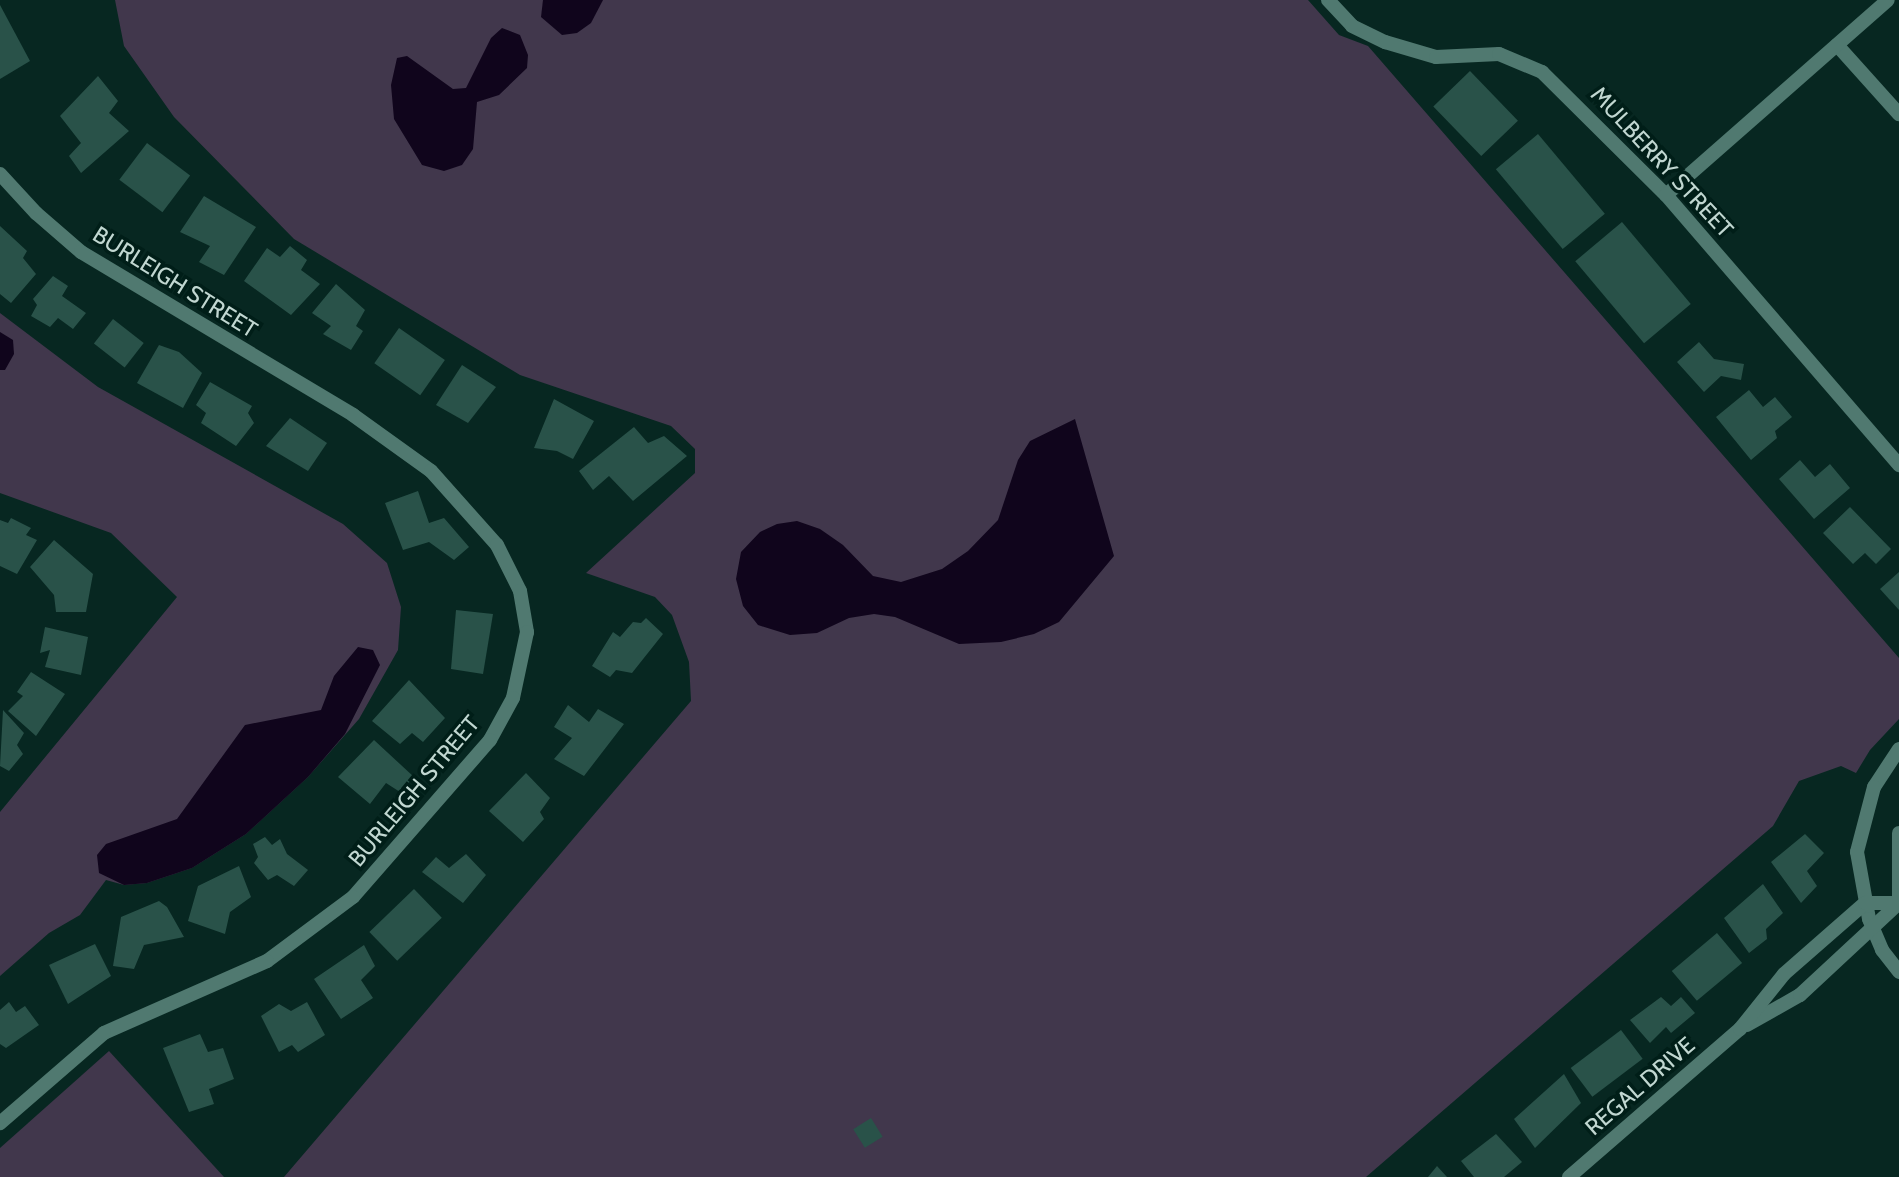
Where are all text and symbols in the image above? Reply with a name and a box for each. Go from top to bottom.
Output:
street label: MULBERRY STREET [1585,81,1739,243]
street label: BURLEIGH STREET [88,220,262,344]
street label: BURLEIGH STREET [343,710,485,872]
street label: REGAL DRIVE [1580,1031,1700,1141]

